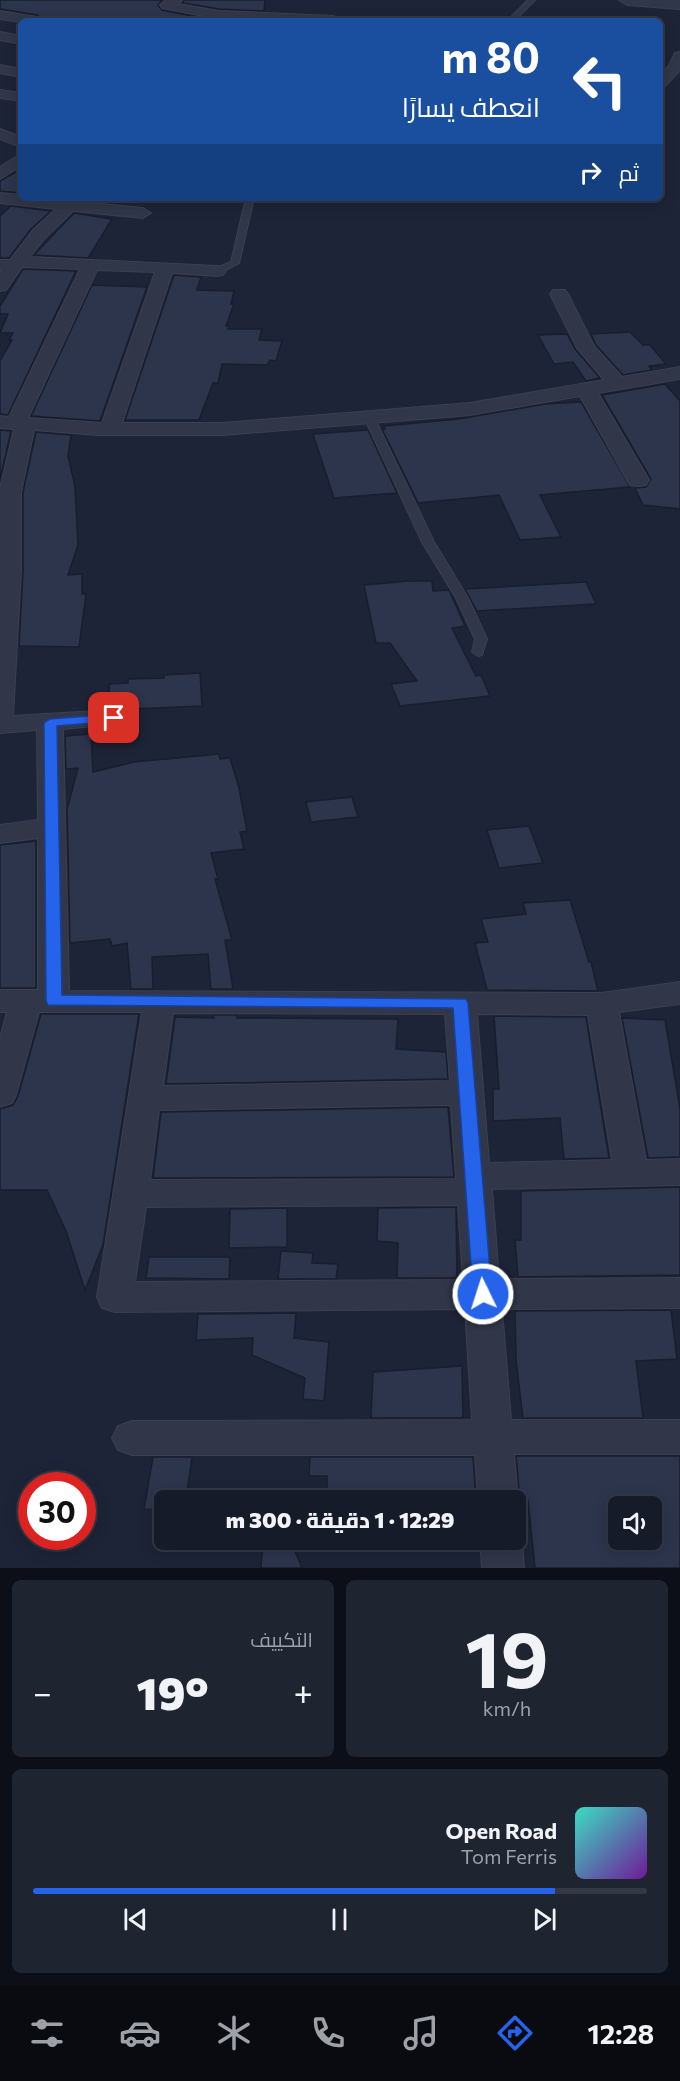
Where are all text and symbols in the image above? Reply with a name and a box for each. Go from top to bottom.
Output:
text: 80 m [441,30,540,82]
icon: left [561,42,639,120]
text: انعطف يسارًا [402,90,540,123]
icon: right [574,156,607,189]
text: ثم [619,159,639,186]
pin [88,692,139,743]
icon: arrive [97,701,130,734]
position arrow [451,1262,515,1326]
speed limit sign: 30 [18,1472,96,1550]
map controls [608,1496,662,1550]
button: sound [608,1496,662,1550]
text: 12:29 · 1 دقيقة · 300 m [226,1506,454,1533]
text: 19 [465,1609,549,1704]
text: التكييف [250,1627,313,1651]
text: 19° [137,1664,209,1719]
text: − [33,1671,52,1712]
text: + [294,1671,313,1712]
text: km/h [483,1696,531,1720]
text: Open Road [446,1817,557,1844]
text: Tom Ferris [461,1844,557,1868]
icon: previous [119,1903,152,1936]
icon: pause [323,1903,356,1936]
icon: next [528,1903,561,1936]
icon: filters [26,2012,68,2054]
icon: car [119,2012,161,2054]
icon: climate [213,2012,255,2054]
icon: phone [307,2012,349,2054]
icon: music [400,2012,442,2054]
icon: directions [494,2012,536,2054]
text: 12:28 [588,2017,654,2050]

